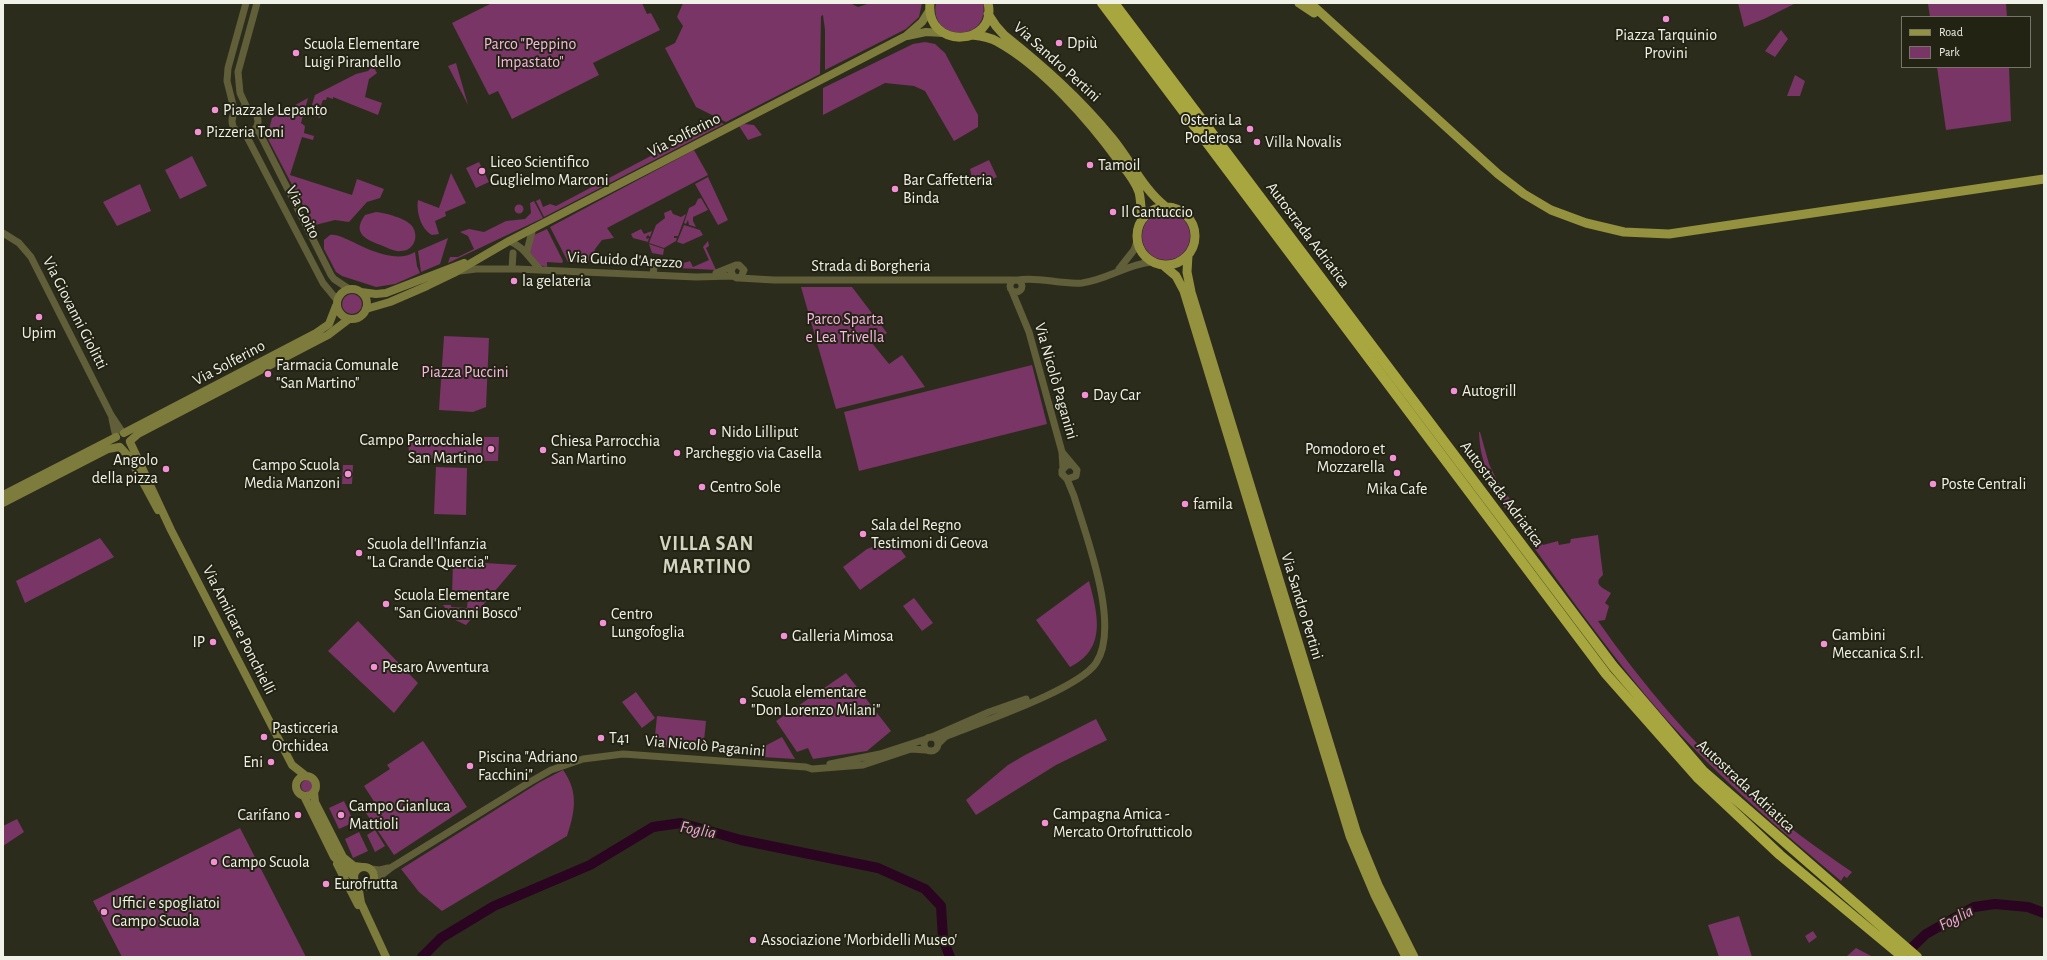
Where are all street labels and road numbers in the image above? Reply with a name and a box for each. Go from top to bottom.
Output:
street label: Via Sandro Pertini [1009,18,1105,106]
street label: Via Solferino [644,109,724,161]
street label: Autostrada Adriatica [1262,178,1354,292]
street label: Via Goito [282,182,324,242]
street label: Via Guido d'Arezzo [567,247,683,273]
street label: Via Giovanni Giolitti [38,253,112,373]
street label: Strada di Borgheria [811,256,931,276]
street label: Via Nicolò Paganini [1030,320,1082,442]
street label: Via Solferino [190,336,268,390]
street label: Autostrada Adriatica [1456,437,1548,551]
street label: Via Sandro Pertini [1277,550,1327,662]
street label: Via Amilcare Ponchielli [198,562,280,698]
street label: Via Nicolò Paganini [644,731,766,761]
street label: Autostrada Adriatica [1693,735,1799,837]

